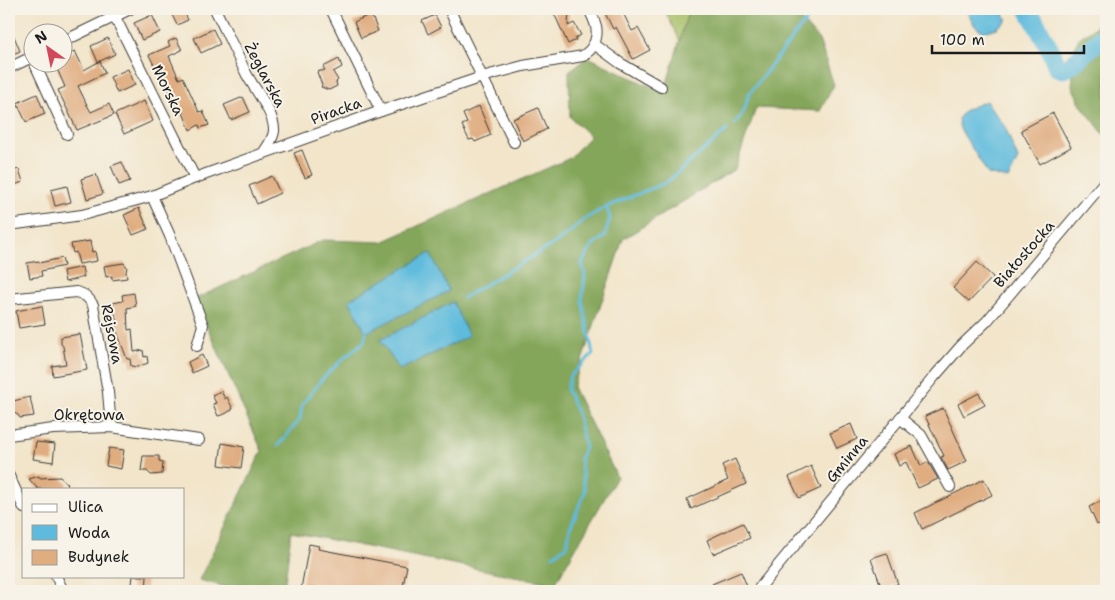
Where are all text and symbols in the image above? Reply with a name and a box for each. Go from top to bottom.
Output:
north arrow [22,22,72,72]
scale bar [932,22,1085,54]
text: N [31,27,50,48]
text: 100 m [940,30,985,50]
street label: Żeglarska [240,39,291,112]
street label: Morska [147,61,189,119]
street label: Piracka [308,92,365,129]
street label: Białostocka [989,215,1059,292]
street label: Rejsowa [96,302,128,366]
street label: Okrętowa [54,405,125,425]
street label: Gminna [821,431,873,487]
legend [22,488,185,578]
text: Ulica [68,497,104,517]
text: Woda [68,523,110,543]
text: Budynek [68,547,129,567]

